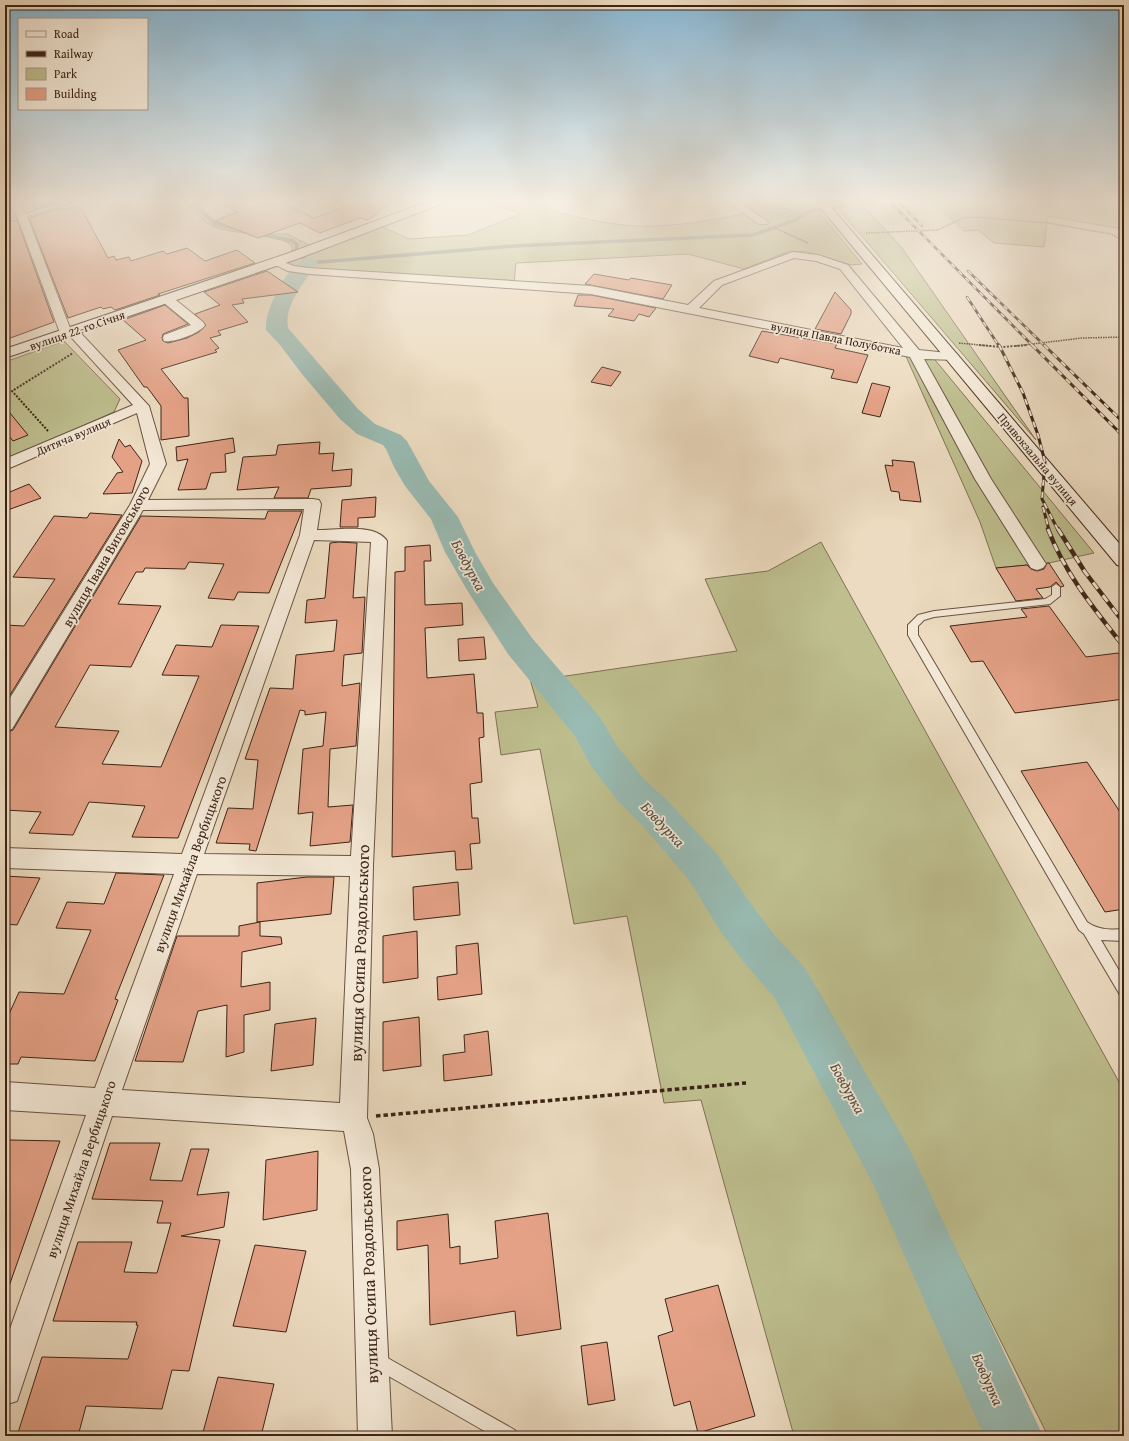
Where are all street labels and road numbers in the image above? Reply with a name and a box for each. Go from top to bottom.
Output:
street label: вулиця 22-го Січня [27,306,127,354]
street label: вулиця Павла Полуботка [770,317,903,359]
street label: Привокзальна вулиця [994,409,1082,509]
street label: Дитяча вулиця [32,413,113,460]
street label: вулиця Івана Виговського [57,482,155,630]
street label: вулиця Михайла Вербицького [149,773,231,955]
street label: вулиця Осипа Роздольського [343,844,375,1062]
street label: вулиця Михайла Вербицького [41,1077,121,1261]
street label: вулиця Осипа Роздольського [352,1166,384,1384]

